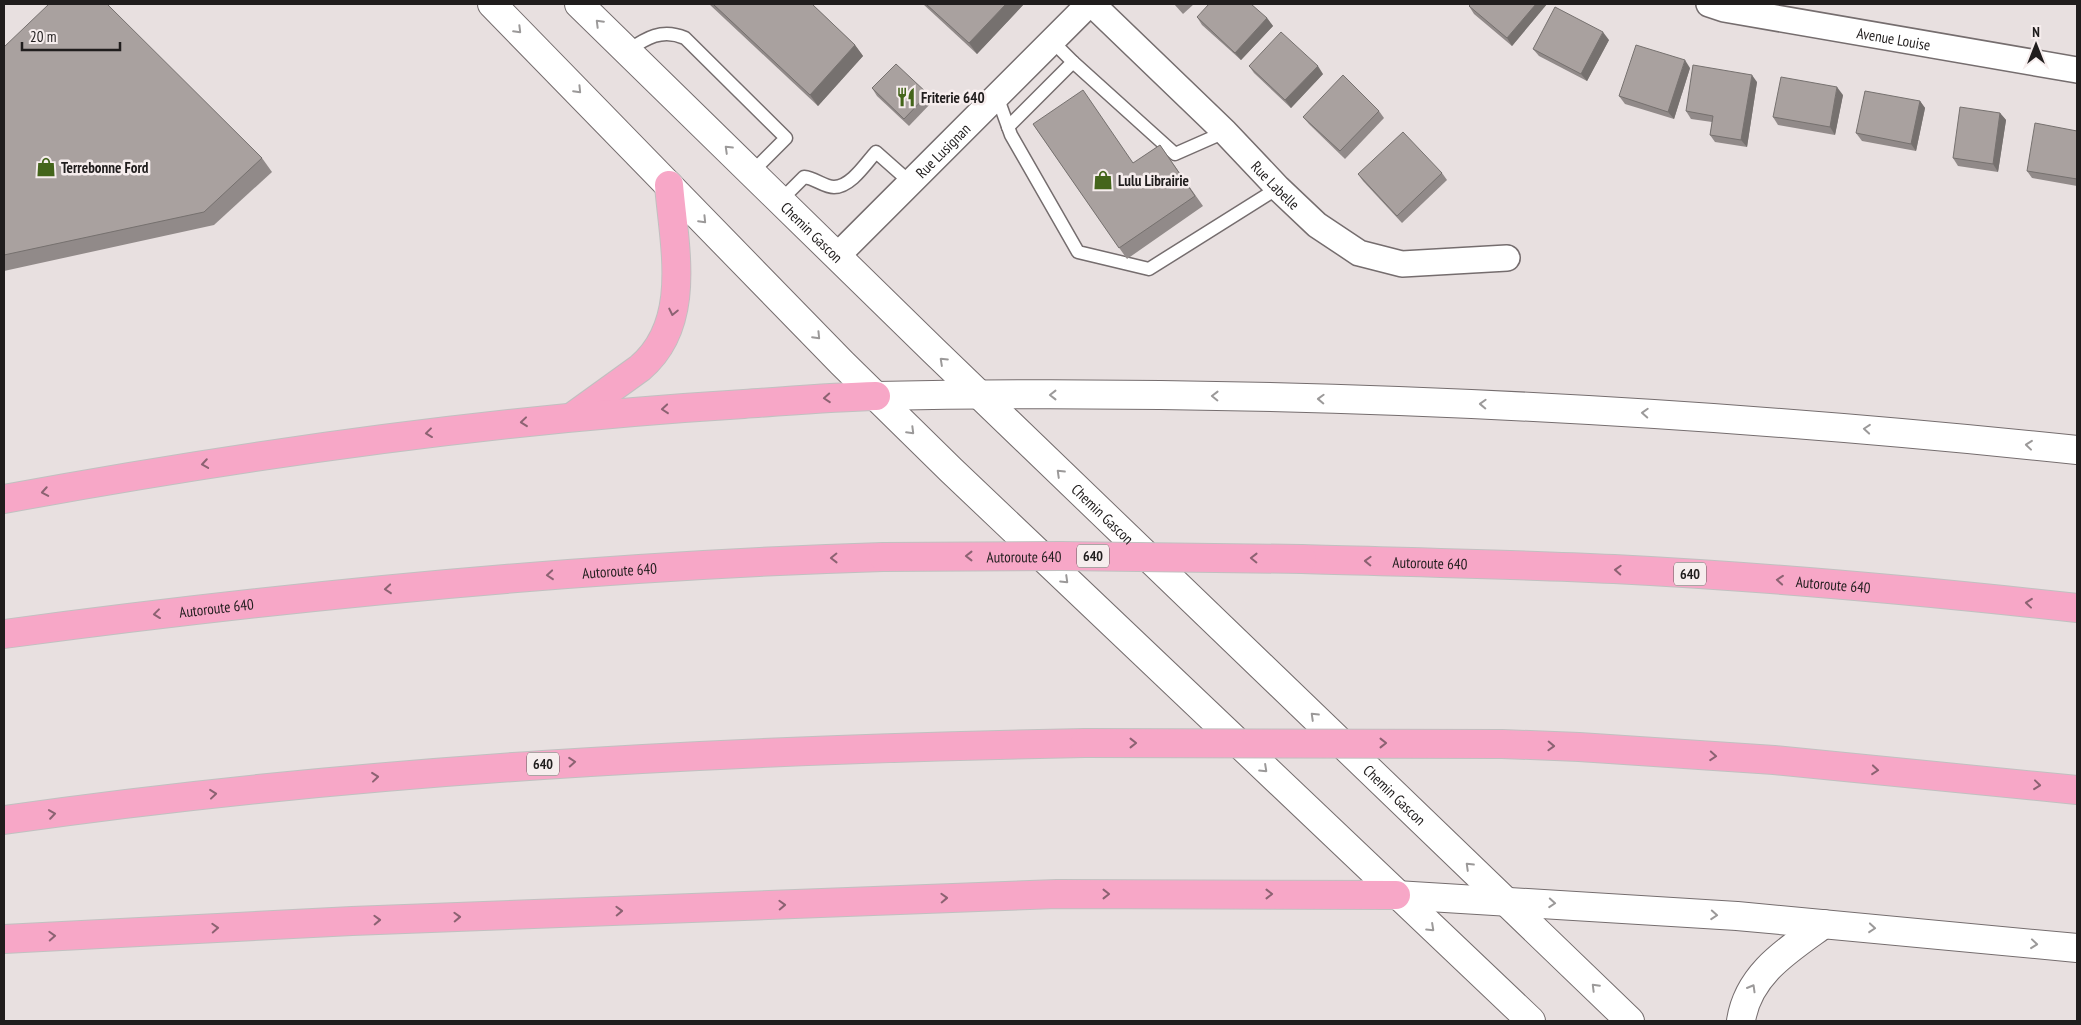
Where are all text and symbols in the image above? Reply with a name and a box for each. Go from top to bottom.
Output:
scale bar [22,20,120,52]
one-way arrow [596,20,605,29]
north arrow [2011,20,2061,70]
street label: Avenue Louise [1855,23,1932,54]
text: N [2032,23,2040,41]
one-way arrow [512,24,521,33]
text: 20 m [30,27,56,46]
one-way arrow [572,85,581,94]
restaurant icon: Friterie 640 [895,86,917,108]
place label: Friterie 640 [921,88,985,107]
street label: Rue Lusignan [911,119,974,182]
one-way arrow [724,145,733,154]
shop icon: Terrebonne Ford [35,156,57,178]
street label: Rue Labelle [1248,157,1304,213]
place label: Terrebonne Ford [61,158,149,177]
shop icon: Lulu Librairie [1092,169,1114,191]
place label: Lulu Librairie [1118,171,1189,190]
street label: Chemin Gascon [777,197,847,266]
one-way arrow [697,214,706,223]
one-way arrow [668,308,679,317]
one-way arrow [811,330,820,339]
one-way arrow [940,358,949,367]
one-way arrow [1049,390,1056,400]
one-way arrow [1211,391,1219,401]
one-way arrow [823,392,831,403]
one-way arrow [1316,393,1324,404]
one-way arrow [1479,399,1487,410]
one-way arrow [661,403,669,414]
one-way arrow [1641,408,1649,419]
one-way arrow [520,416,528,427]
one-way arrow [1863,424,1871,435]
one-way arrow [905,425,914,434]
one-way arrow [425,427,433,438]
one-way arrow [2024,440,2032,451]
one-way arrow [201,459,210,469]
one-way arrow [1057,469,1066,478]
street label: Chemin Gascon [1068,479,1138,548]
one-way arrow [41,486,49,496]
road number: 640 [1077,544,1109,568]
street label: Autoroute 640 [986,546,1062,566]
one-way arrow [964,551,972,561]
street label: Autoroute 640 [1392,552,1468,573]
one-way arrow [830,553,838,564]
one-way arrow [1249,553,1257,563]
one-way arrow [1364,555,1372,566]
street label: Autoroute 640 [582,558,658,582]
road number: 640 [1674,562,1706,586]
one-way arrow [1613,564,1621,575]
one-way arrow [545,569,553,580]
street label: Autoroute 640 [1795,572,1872,597]
one-way arrow [1060,574,1069,583]
one-way arrow [1776,575,1784,586]
one-way arrow [384,583,392,594]
street label: Autoroute 640 [178,594,255,621]
one-way arrow [2024,598,2032,609]
one-way arrow [152,608,160,619]
one-way arrow [1311,713,1320,722]
one-way arrow [1130,738,1138,748]
one-way arrow [1380,738,1388,748]
one-way arrow [1548,741,1555,751]
one-way arrow [1709,751,1717,762]
road number: 640 [527,752,559,776]
one-way arrow [568,757,576,768]
street label: Chemin Gascon [1360,760,1430,829]
one-way arrow [1259,763,1268,772]
one-way arrow [1871,764,1879,775]
one-way arrow [371,772,379,783]
one-way arrow [2033,779,2041,790]
one-way arrow [210,789,218,800]
one-way arrow [48,809,56,819]
one-way arrow [1466,863,1475,872]
one-way arrow [1102,889,1110,899]
one-way arrow [1265,889,1273,899]
one-way arrow [941,893,949,904]
one-way arrow [1549,898,1557,909]
one-way arrow [778,899,786,910]
one-way arrow [616,906,624,916]
one-way arrow [1711,909,1719,920]
one-way arrow [454,912,461,922]
one-way arrow [373,915,381,926]
one-way arrow [1425,922,1434,931]
one-way arrow [211,923,219,934]
one-way arrow [1868,923,1876,934]
one-way arrow [49,930,57,941]
one-way arrow [2030,938,2038,949]
one-way arrow [1592,984,1601,993]
one-way arrow [1746,984,1756,993]

